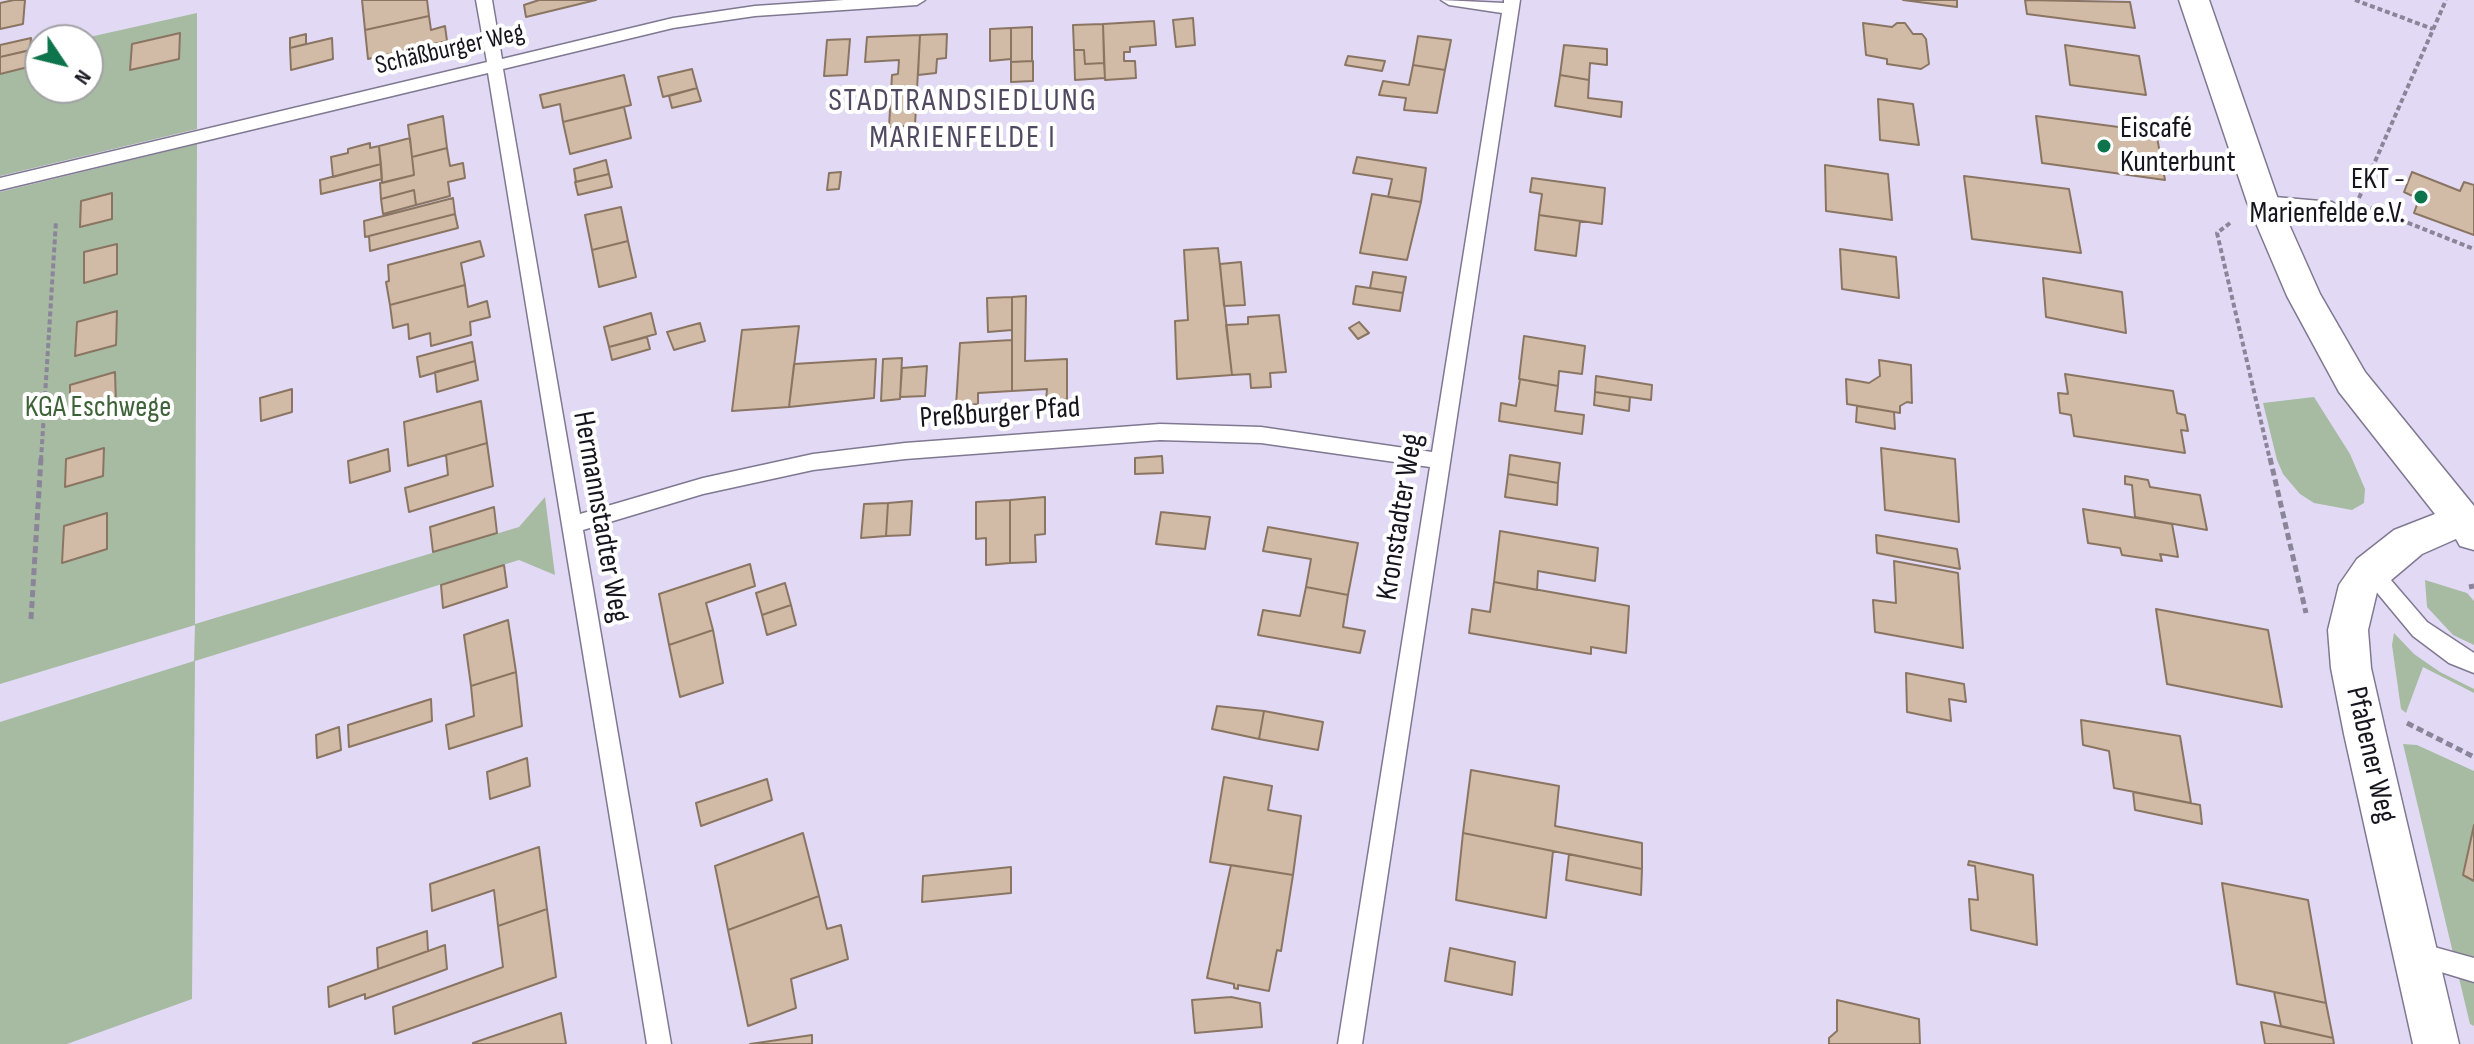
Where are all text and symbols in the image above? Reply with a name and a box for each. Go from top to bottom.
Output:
street label: Schäßburger Weg [373,18,527,82]
north arrow [24,24,104,104]
text: N [68,64,97,89]
district label: STADTRANDSIEDLUNG MARIENFELDE I [828,83,1098,158]
place label: Eiscafé Kunterbunt [2120,111,2236,182]
marker: Eiscafé Kunterbunt [2095,137,2113,155]
place label: EKT - Marienfelde e.V. [2249,162,2405,232]
marker: EKT - Marienfelde e.V. [2412,188,2430,206]
park label: KGA Eschwege [25,390,171,426]
street label: Preßburger Pfad [919,390,1081,438]
street label: Hermannstadter Weg [564,409,636,625]
street label: Kronstadter Weg [1370,431,1432,603]
street label: Pfabener Weg [2337,683,2403,827]

